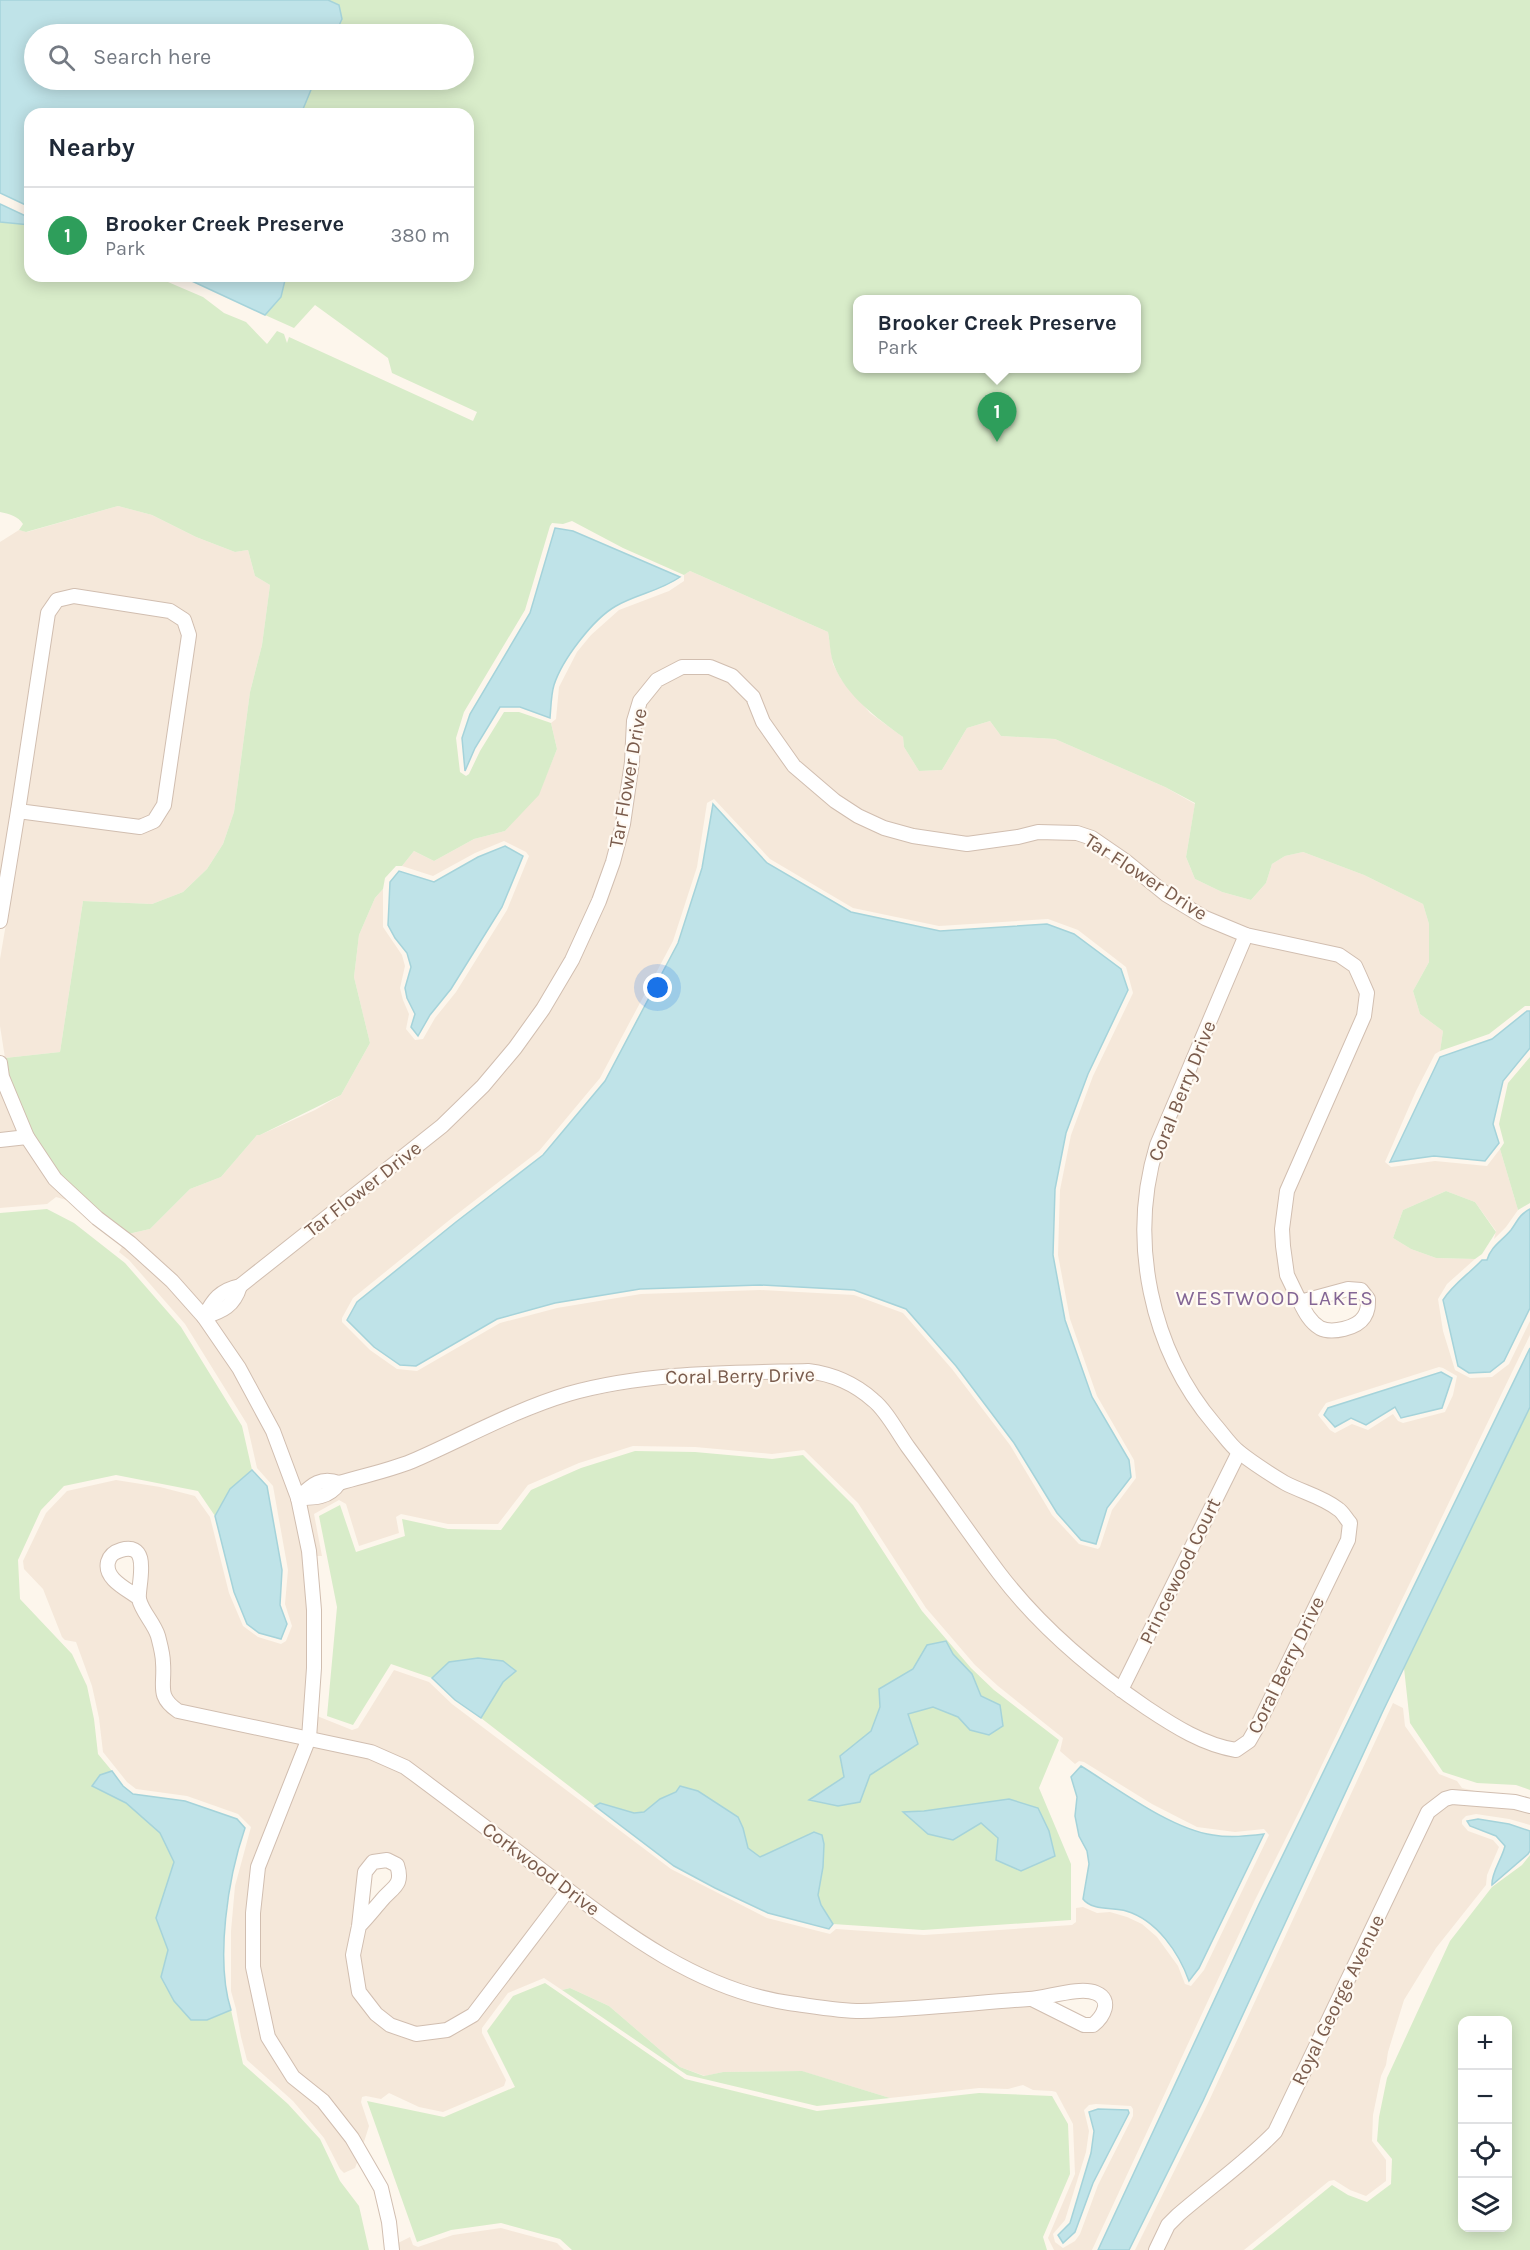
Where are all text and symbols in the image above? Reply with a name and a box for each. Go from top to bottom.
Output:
search box [24,24,474,90]
icon: search [45,41,78,74]
text: Search here [93,44,211,70]
text: Nearby [48,132,135,163]
text: Brooker Creek Preserve [105,211,344,237]
text: 1 [64,224,71,247]
text: 380 m [391,224,450,247]
text: Park [105,237,146,260]
popup [853,295,1141,373]
text: Brooker Creek Preserve [877,310,1117,336]
text: Park [877,336,918,359]
pin: 1 [978,392,1016,442]
street label: Tar Flower Drive [604,706,652,850]
street label: Tar Flower Drive [1080,829,1212,925]
your location [643,973,672,1002]
street label: Coral Berry Drive [1143,1017,1221,1165]
street label: Tar Flower Drive [300,1136,426,1242]
district label: WESTWOOD LAKES [1176,1286,1374,1310]
street label: Coral Berry Drive [665,1363,815,1389]
street label: Princewood Court [1135,1494,1226,1648]
street label: Coral Berry Drive [1243,1593,1329,1737]
street label: Corkwood Drive [478,1817,604,1921]
street label: Royal George Avenue [1287,1911,1389,2089]
map controls [1458,2016,1512,2232]
button: + [1458,2016,1512,2070]
button: − [1458,2070,1512,2124]
button: locate [1458,2124,1512,2178]
button: layers [1458,2178,1512,2232]

